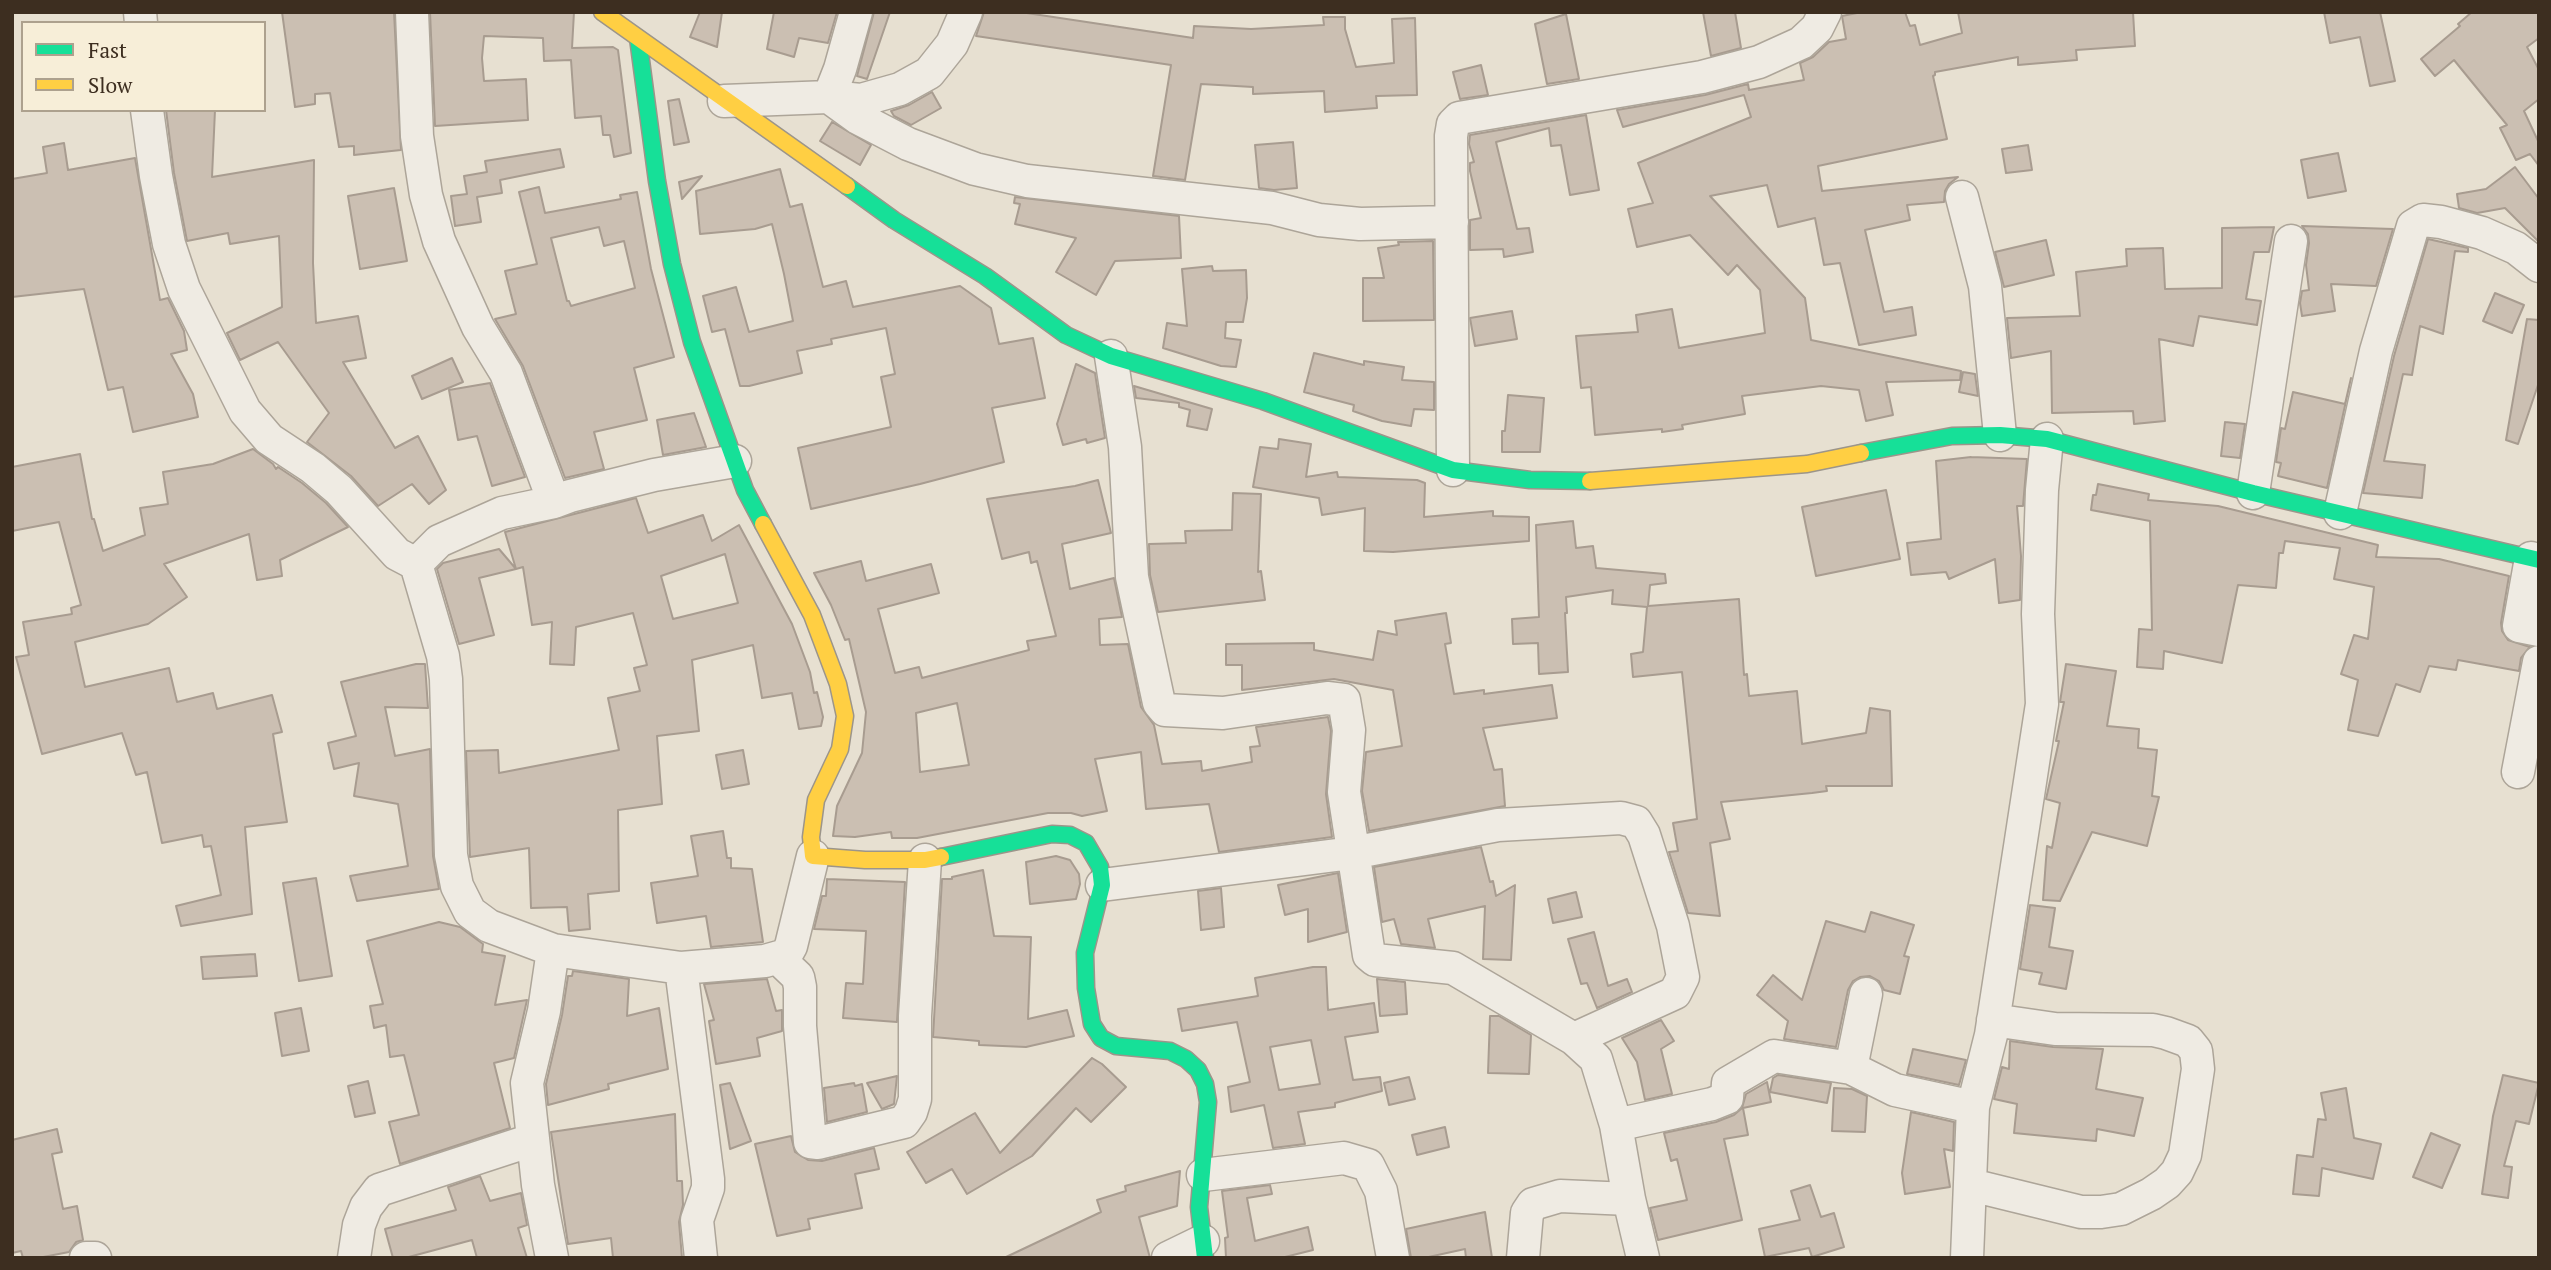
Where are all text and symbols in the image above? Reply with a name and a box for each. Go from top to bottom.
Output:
legend [21,21,266,112]
text: Fast [88,36,127,64]
text: Slow [88,71,132,99]

